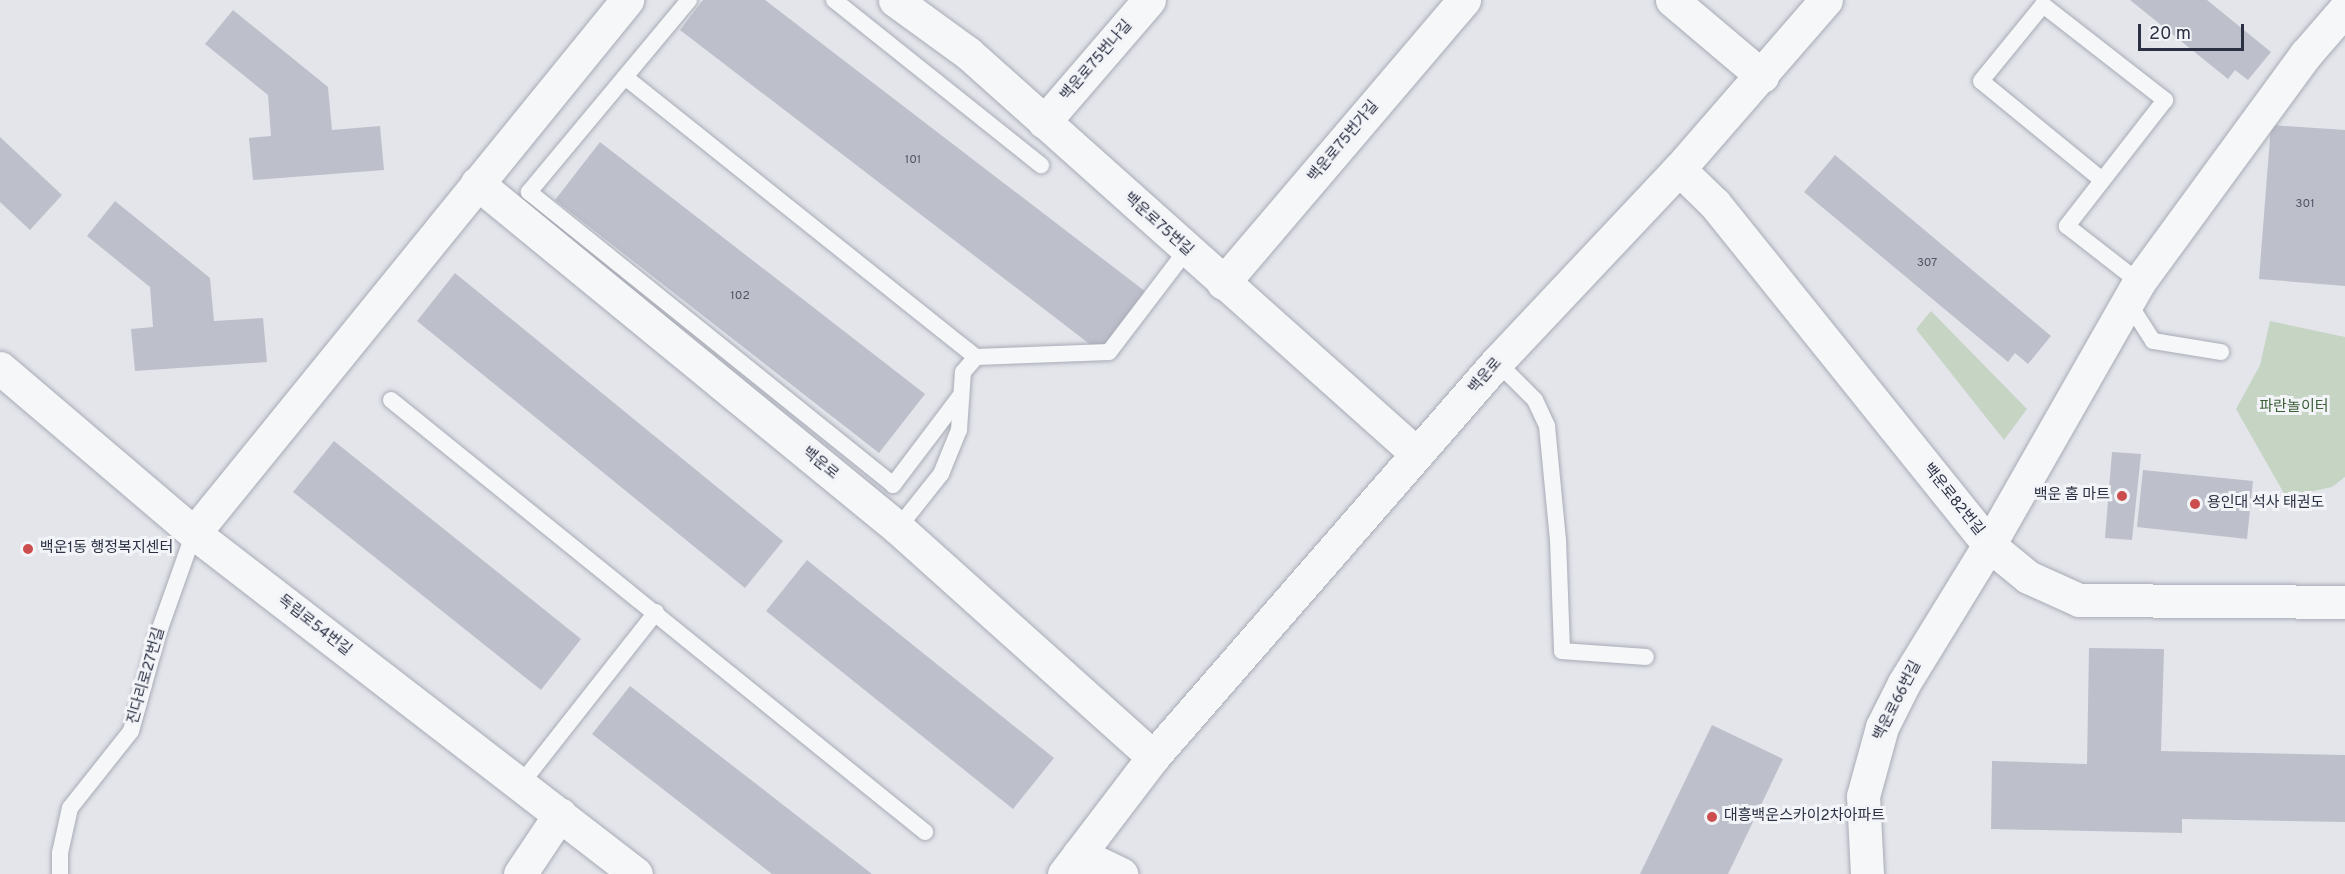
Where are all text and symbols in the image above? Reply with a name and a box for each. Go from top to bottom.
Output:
scale bar [2141,12,2248,50]
street label: 백운로75번나길 [1057,17,1137,105]
text: 20 m [2149,23,2191,46]
street label: 백운로75번가길 [1305,98,1383,186]
house number: 101 [905,154,921,168]
street label: 백운로75번길 [1120,189,1196,261]
house number: 301 [2295,198,2315,212]
house number: 307 [1917,257,1937,271]
house number: 102 [730,290,750,304]
street label: 백운로 [1466,354,1506,398]
park label: 파란놀이터 [2260,399,2328,417]
street label: 백운로 [798,444,842,484]
street label: 백운로82번길 [1919,461,1987,539]
place label: 백운 홈 마트 [2034,487,2110,505]
marker: 백운 홈 마트 [2115,489,2129,503]
place label: 용인대 석사 태권도 [2207,495,2324,513]
marker: 용인대 석사 태권도 [2188,497,2202,511]
place label: 백운1동 행정복지센터 [40,540,173,558]
marker: 백운1동 행정복지센터 [21,542,35,556]
street label: 독립로54번길 [274,592,354,660]
street label: 진다리로27번길 [125,626,169,726]
street label: 백운로66번길 [1870,658,1926,744]
place label: 대흥백운스카이2차아파트 [1724,808,1885,826]
marker: 대흥백운스카이2차아파트 [1705,810,1719,824]

